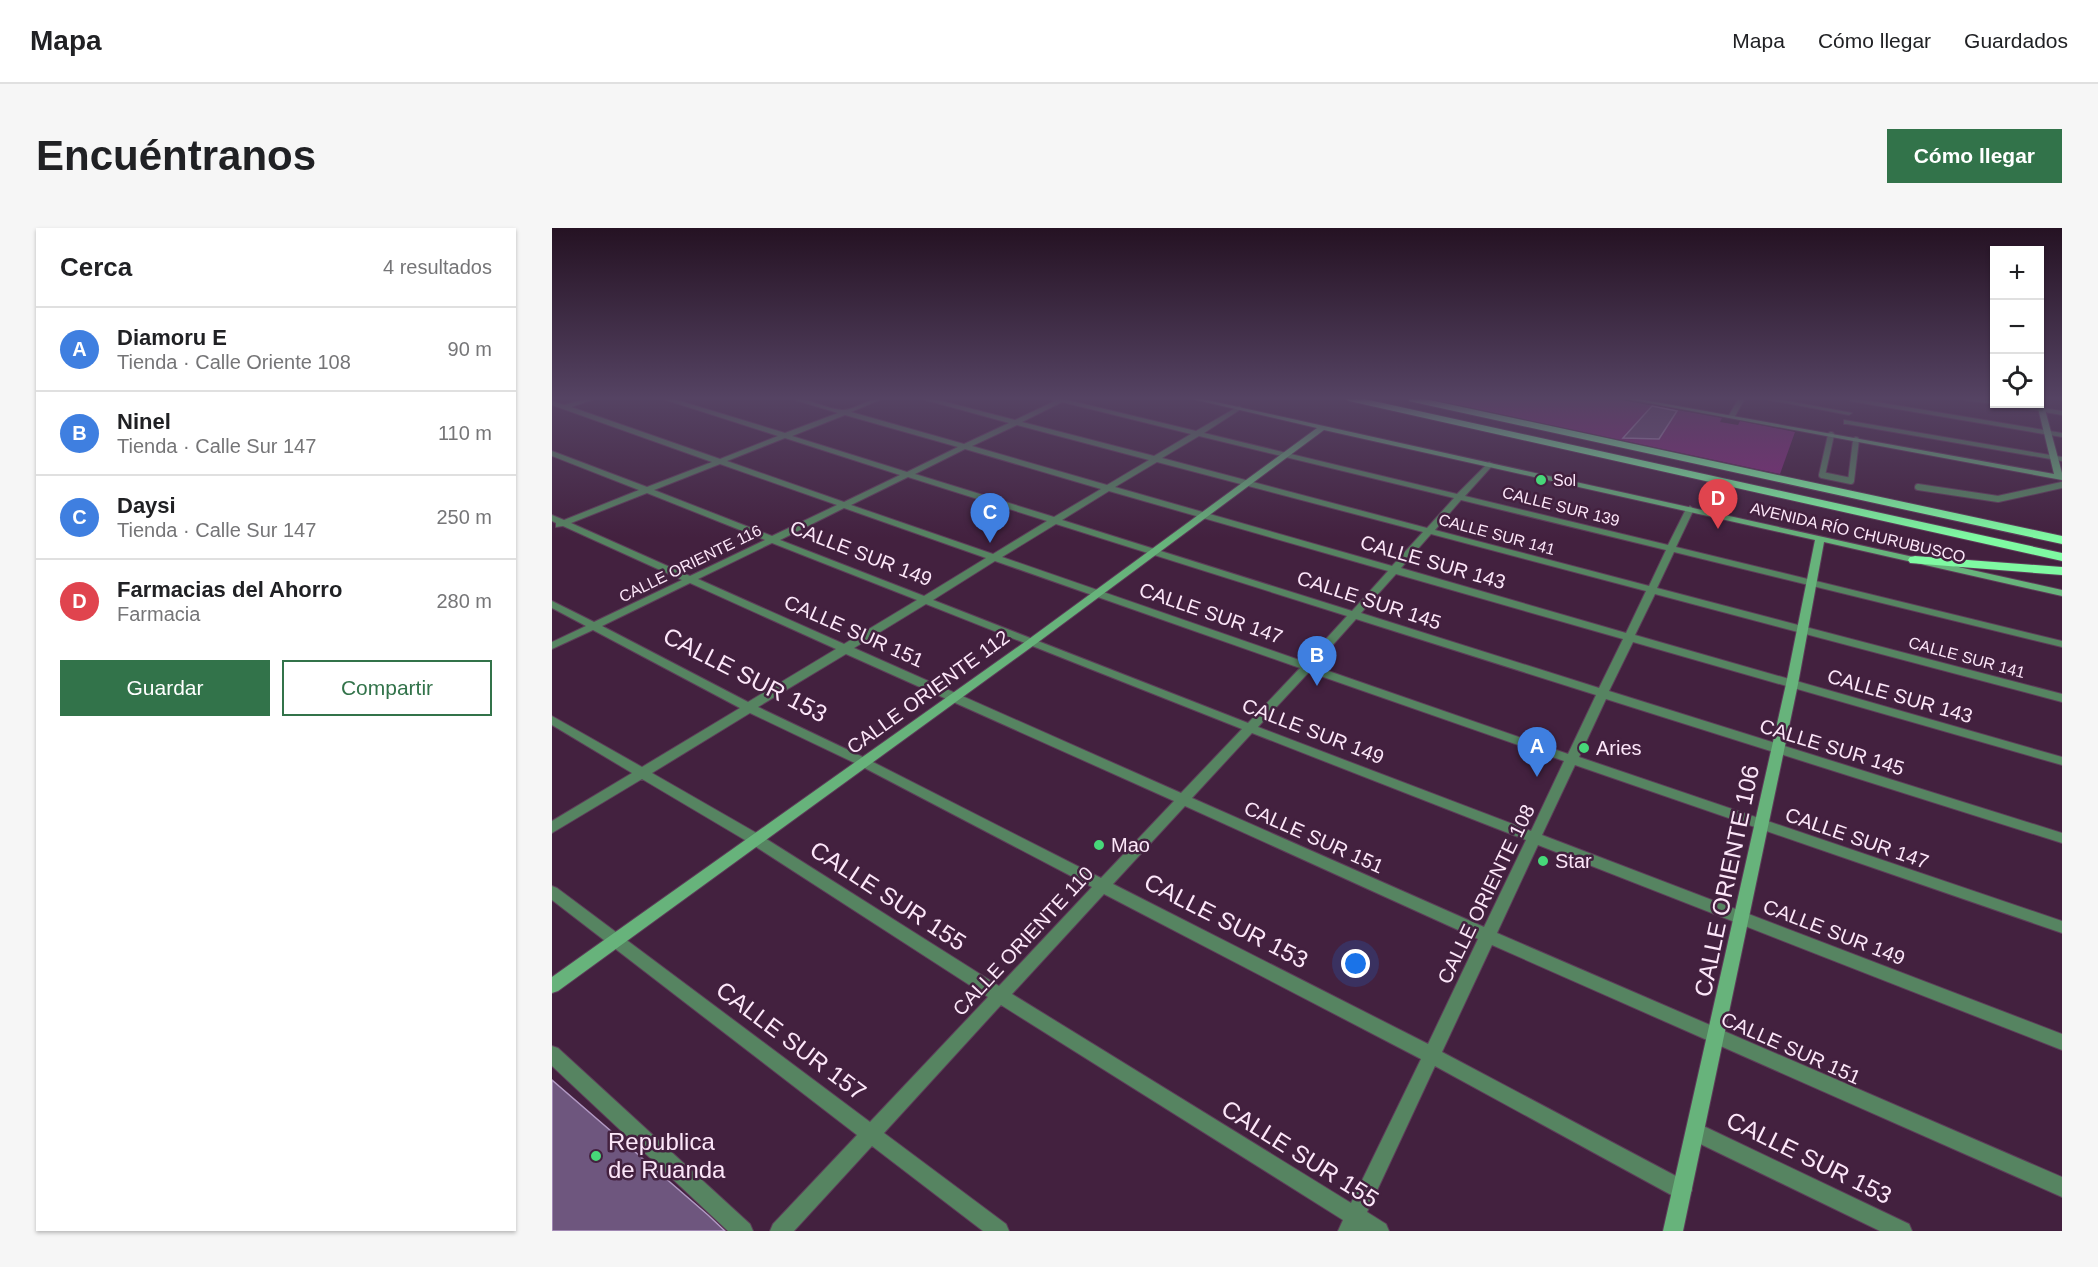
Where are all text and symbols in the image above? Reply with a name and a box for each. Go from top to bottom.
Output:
text: Mapa [30,25,102,56]
text: Mapa [1732,29,1785,52]
text: Cómo llegar [1818,29,1931,52]
text: Guardados [1964,29,2068,52]
button: Cómo llegar [1887,129,2062,183]
text: Encuéntranos [36,132,316,179]
map controls [1990,246,2044,408]
button: + [1990,246,2044,300]
text: Cerca [60,252,132,282]
text: 4 resultados [383,256,492,278]
button: − [1990,300,2044,354]
text: Diamoru E [117,325,227,350]
text: A [72,338,87,360]
text: 90 m [448,338,492,360]
text: Tienda · Calle Oriente 108 [117,351,351,373]
button: locate [1990,354,2044,408]
text: Ninel [117,409,171,434]
text: B [72,422,87,444]
text: 110 m [438,422,492,444]
text: Tienda · Calle Sur 147 [117,435,316,457]
place label: Sol [1553,472,1576,489]
marker: Sol [1534,473,1548,487]
pin: D [1698,480,1738,529]
street label: CALLE SUR 139 [1501,484,1621,529]
text: Daysi [117,493,176,518]
pin: C [970,494,1010,543]
street label: AVENIDA RÍO CHURUBUSCO [1749,498,1967,566]
text: C [72,506,87,528]
text: 250 m [436,506,492,528]
street label: CALLE SUR 141 [1437,511,1557,558]
street label: CALLE SUR 149 [787,516,935,590]
text: Tienda · Calle Sur 147 [117,519,316,541]
street label: CALLE ORIENTE 116 [616,522,764,605]
street label: CALLE SUR 143 [1358,531,1508,593]
street label: CALLE SUR 145 [1294,566,1444,634]
text: Farmacias del Ahorro [117,577,342,602]
street label: CALLE SUR 147 [1136,578,1286,648]
text: D [72,590,87,612]
text: 280 m [436,590,492,612]
street label: CALLE SUR 151 [781,590,927,672]
text: Farmacia [117,603,200,625]
street label: CALLE SUR 153 [659,622,832,727]
street label: CALLE ORIENTE 112 [843,626,1013,758]
street label: CALLE SUR 141 [1907,634,2027,681]
pin: B [1298,636,1336,686]
button: Guardar [60,660,270,716]
button: Compartir [282,660,492,716]
street label: CALLE SUR 143 [1825,665,1975,727]
street label: CALLE SUR 149 [1239,694,1387,768]
street label: CALLE SUR 145 [1757,715,1907,779]
pin: A [1518,728,1556,777]
place label: Aries [1596,737,1642,759]
marker: Aries [1577,741,1591,755]
street label: CALLE ORIENTE 106 [1689,763,1764,999]
street label: CALLE SUR 151 [1241,796,1387,878]
street label: CALLE ORIENTE 108 [1433,801,1539,987]
street label: CALLE SUR 147 [1782,803,1932,873]
place label: Mao [1111,834,1150,856]
street label: CALLE SUR 155 [805,835,971,956]
marker: Mao [1092,838,1106,852]
place label: Star [1555,850,1592,872]
marker: Star [1536,854,1550,868]
street label: CALLE ORIENTE 110 [948,862,1098,1020]
street label: CALLE SUR 153 [1140,868,1313,973]
street label: CALLE SUR 149 [1760,895,1908,969]
your location [1341,949,1370,978]
street label: CALLE SUR 157 [711,976,871,1106]
street label: CALLE SUR 151 [1718,1007,1864,1089]
street label: CALLE SUR 155 [1217,1094,1384,1213]
street label: CALLE SUR 153 [1722,1106,1896,1209]
place label: Republica de Ruanda [608,1128,726,1183]
marker: Republica de Ruanda [589,1149,603,1163]

